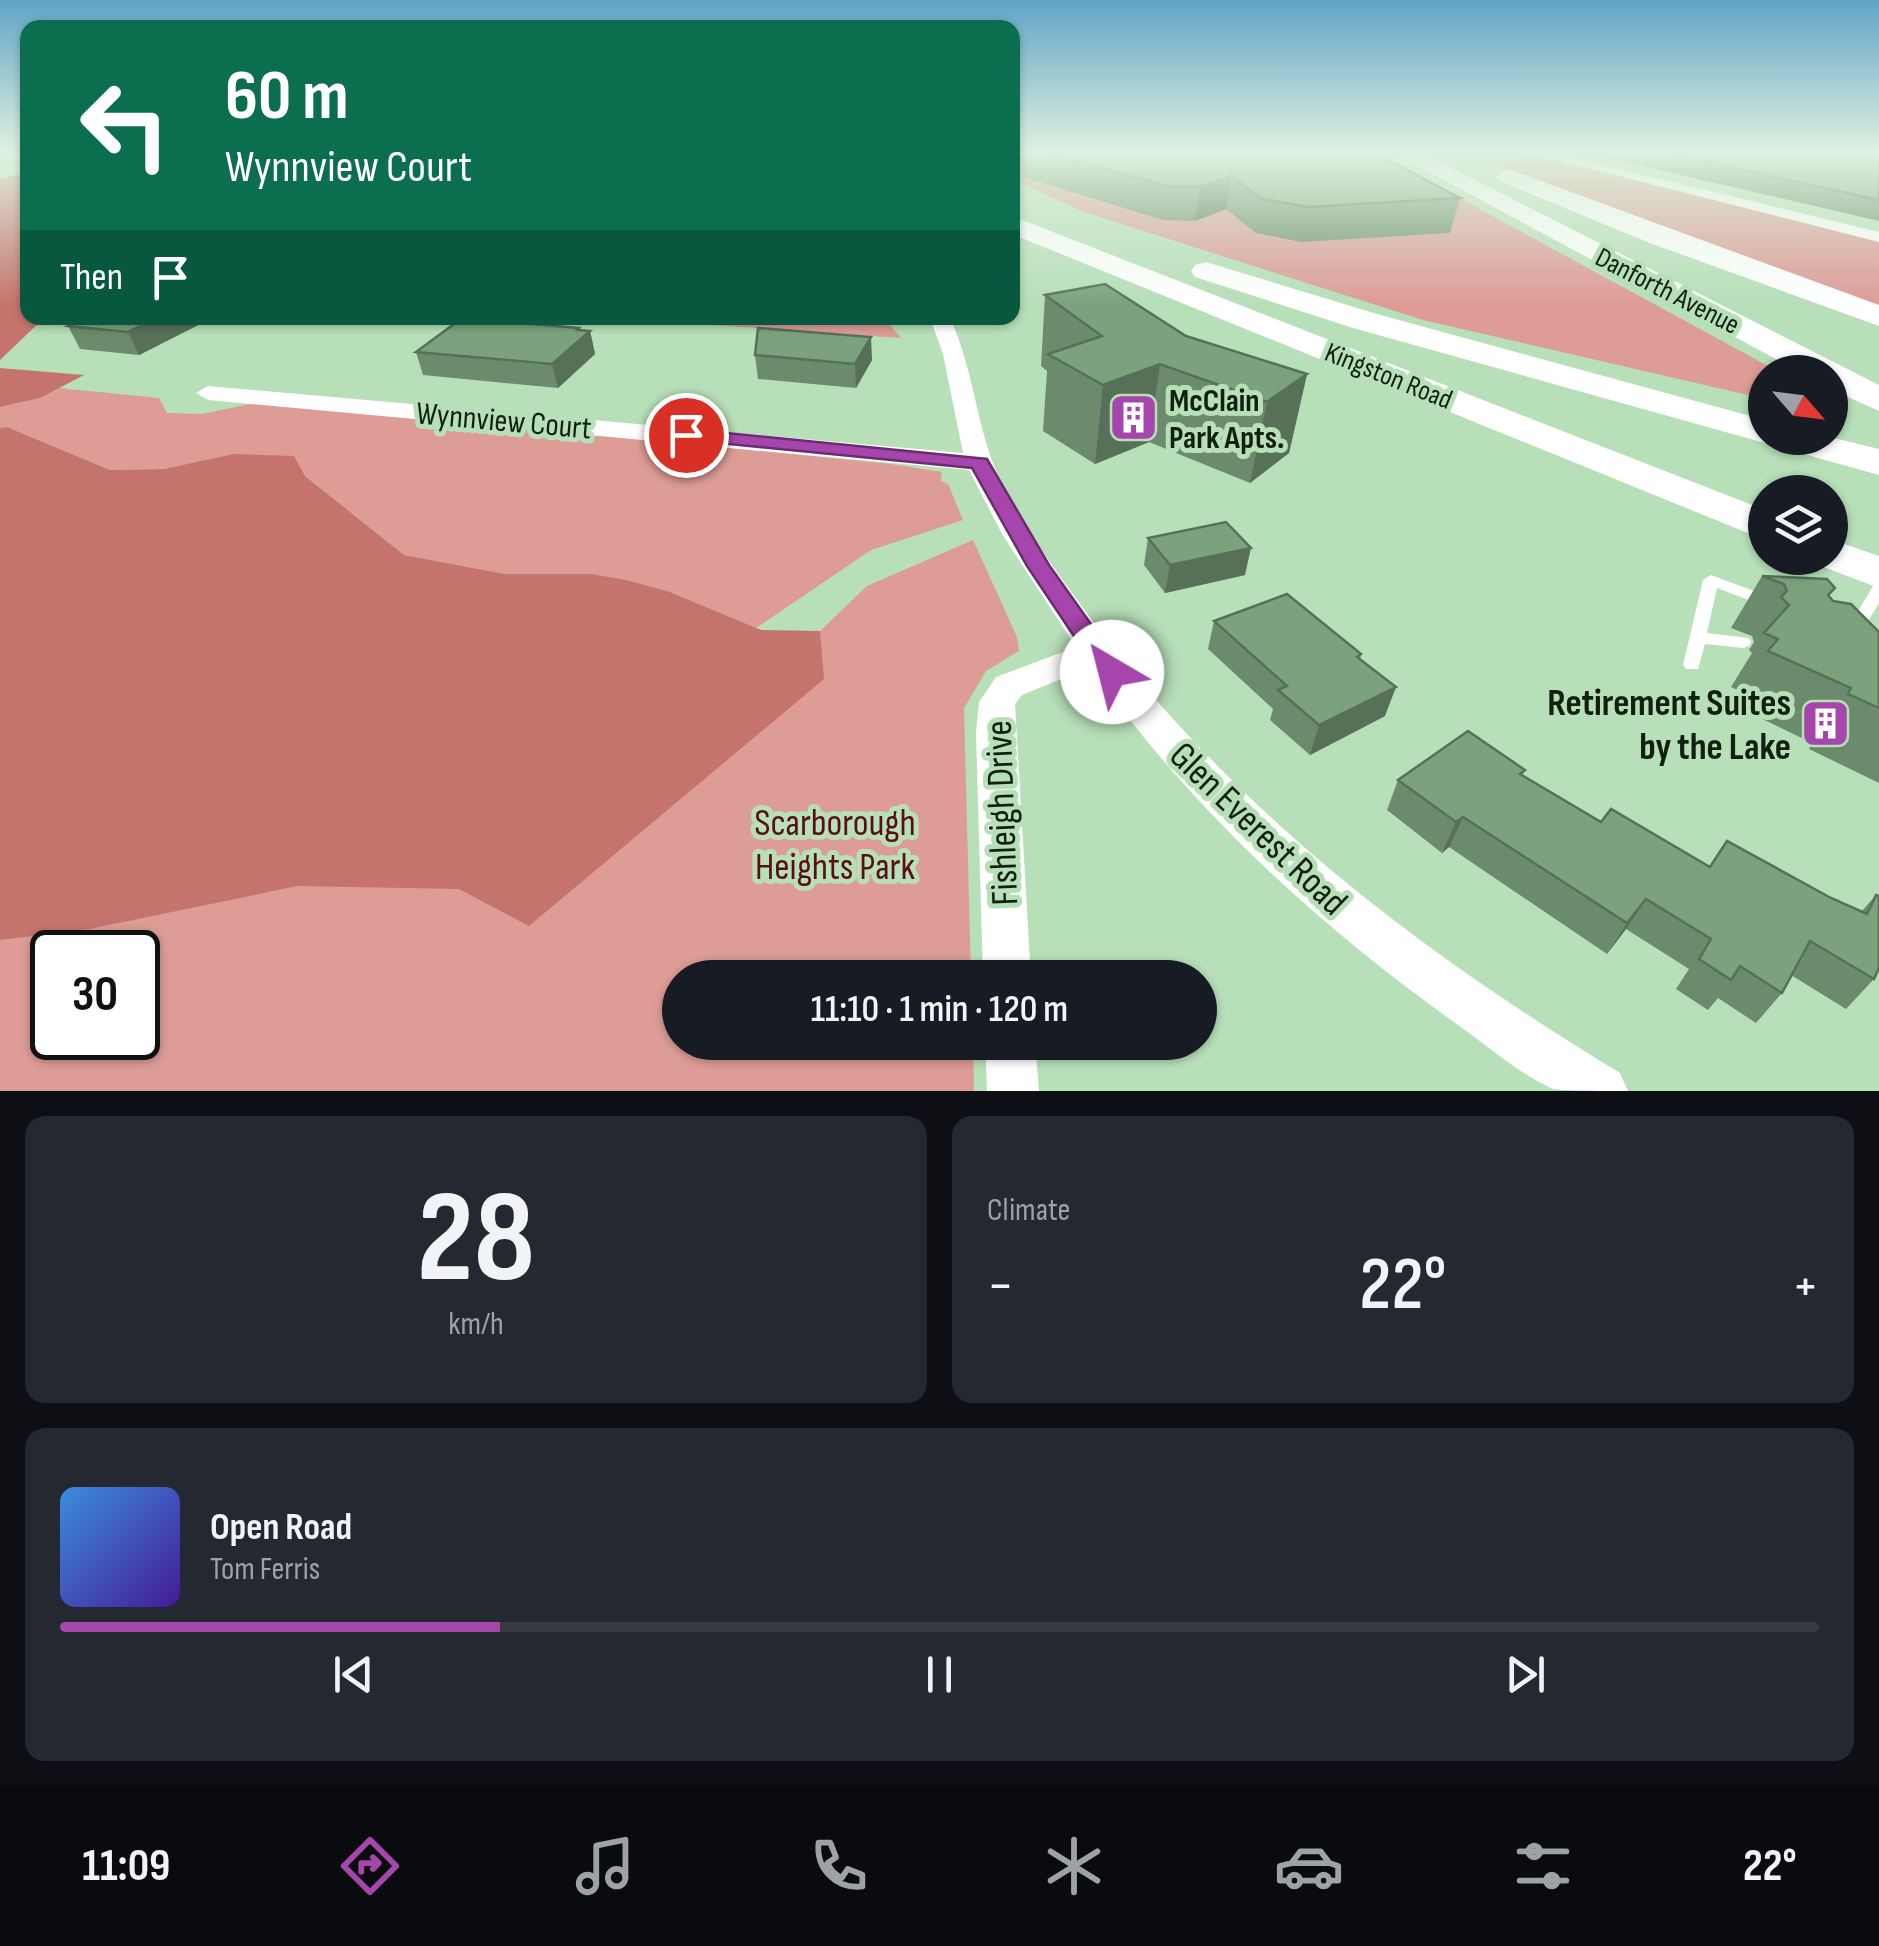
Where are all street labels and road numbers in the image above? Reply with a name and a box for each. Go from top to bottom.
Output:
street label: Danforth Avenue [1590,241,1745,342]
street label: Kingston Road [1320,336,1457,417]
street label: Wynnview Court [415,394,593,449]
street label: Fishleigh Drive [977,720,1028,906]
street label: Glen Everest Road [1160,733,1356,925]

